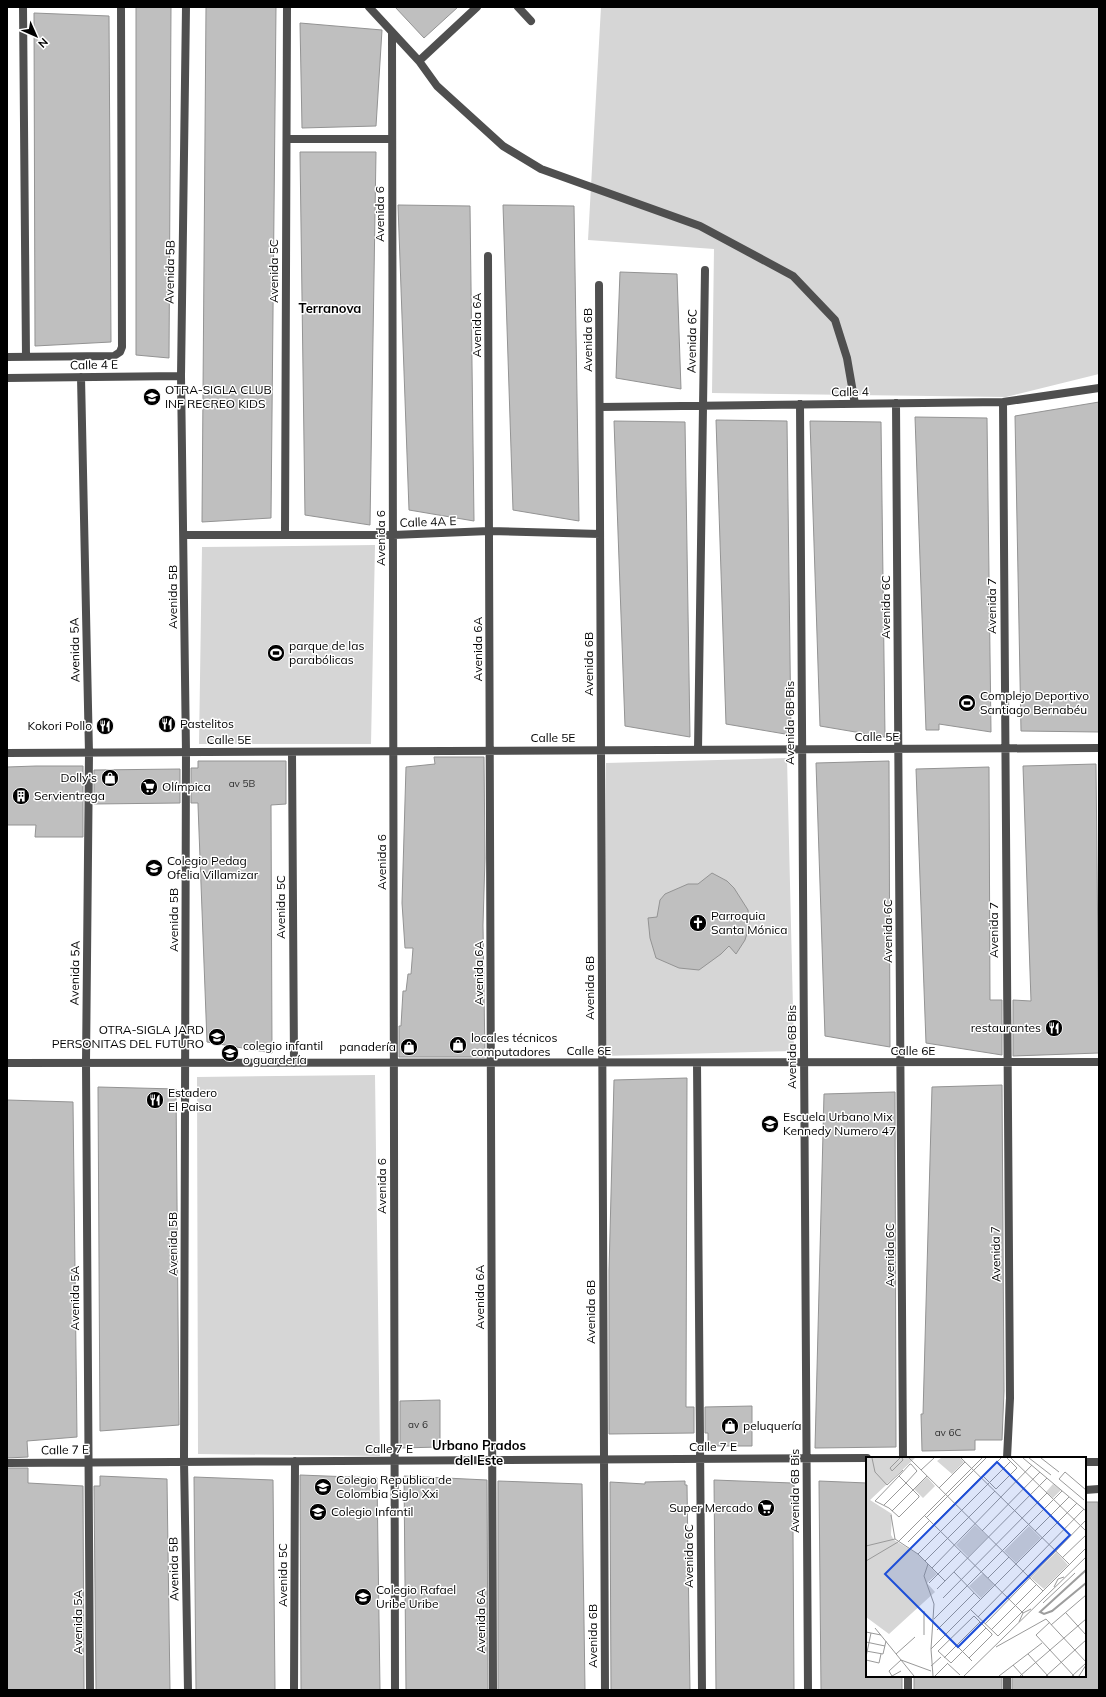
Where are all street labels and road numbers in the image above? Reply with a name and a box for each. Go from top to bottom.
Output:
street label: Avenida 6 [372,186,387,242]
street label: Avenida 5C [266,239,281,303]
street label: Avenida 5B [161,240,178,304]
street label: Avenida 6A [469,292,484,357]
street label: Avenida 6B [580,308,595,372]
street label: Avenida 6C [683,309,700,373]
street label: Calle 4 E [70,357,118,372]
street label: Calle 4 [831,384,869,399]
street label: Avenida 6 [373,510,388,566]
street label: Calle 4A E [399,513,457,530]
street label: Avenida 5B [165,565,180,629]
street label: Avenida 6C [878,575,893,639]
street label: Avenida 7 [984,578,999,634]
street label: Avenida 6A [470,616,485,681]
street label: Avenida 5A [66,617,83,683]
street label: Avenida 6B [581,632,596,696]
street label: Avenida 6B Bis [782,681,797,765]
street label: Calle 5E [855,729,899,744]
street label: Calle 5E [531,730,575,745]
street label: Calle 5E [207,732,251,747]
street label: Avenida 6 [374,834,389,890]
street label: Avenida 5C [273,875,288,939]
street label: Avenida 5B [166,888,181,952]
street label: Avenida 6C [880,899,895,963]
street label: Avenida 7 [986,902,1001,958]
street label: Avenida 5A [66,940,83,1006]
street label: Avenida 6A [471,940,486,1005]
street label: Avenida 6B [582,956,597,1020]
street label: Avenida 6B Bis [784,1005,799,1089]
street label: Calle 6E [567,1043,611,1058]
street label: Calle 6E [891,1043,935,1058]
street label: Avenida 6 [374,1158,389,1214]
street label: Avenida 5B [165,1212,180,1276]
street label: Avenida 6C [882,1223,897,1287]
street label: Avenida 7 [988,1226,1003,1282]
street label: Avenida 6A [472,1264,487,1329]
street label: Avenida 5A [67,1265,82,1330]
street label: Avenida 6B [583,1280,598,1344]
street label: Calle 7 E [689,1439,737,1454]
street label: Calle 7 E [365,1441,413,1456]
street label: Calle 7 E [41,1442,89,1457]
street label: Avenida 6B Bis [787,1449,802,1533]
street label: Avenida 6C [681,1524,696,1588]
street label: Avenida 5B [165,1537,182,1601]
street label: Avenida 5C [275,1543,290,1607]
street label: Avenida 6A [473,1588,488,1653]
street label: Avenida 5A [70,1589,85,1654]
street label: Avenida 6B [585,1604,600,1668]

